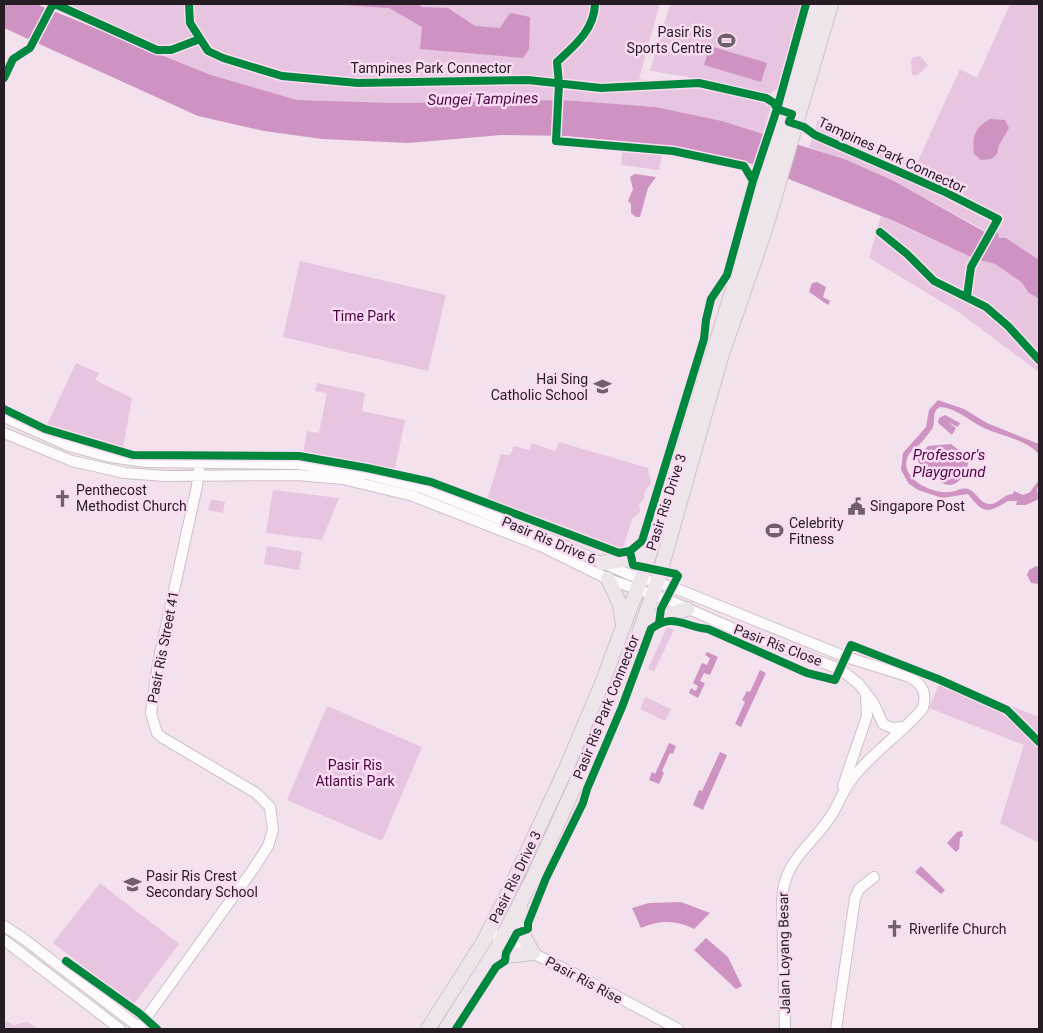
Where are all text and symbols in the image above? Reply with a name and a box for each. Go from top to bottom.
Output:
place label: Pasir Ris Sports Centre [627,24,712,56]
sports icon: Pasir Ris Sports Centre [716,30,736,50]
street label: Tampines Park Connector [351,60,512,76]
water label: Sungei Tampines [427,89,539,109]
street label: Tampines Park Connector [816,114,968,196]
park label: Time Park [332,308,396,324]
place label: Hai Sing Catholic School [491,371,588,403]
school or university icon: Hai Sing Catholic School [592,377,612,397]
water label: Professor's Playground [913,446,986,481]
street label: Pasir Ris Drive 3 [643,452,689,552]
place label: Penthecost Methodist Church [76,482,187,514]
church icon: Penthecost Methodist Church [52,488,72,508]
public building icon: Singapore Post [846,496,866,516]
place label: Singapore Post [870,498,965,514]
street label: Pasir Ris Drive 6 [500,513,599,567]
place label: Celebrity Fitness [789,515,844,547]
sports icon: Celebrity Fitness [765,521,785,541]
street label: Pasir Ris Street 41 [144,589,182,705]
street label: Pasir Ris Close [732,621,824,669]
street label: Pasir Ris Park Connector [570,632,642,781]
park label: Pasir Ris Atlantis Park [315,757,396,789]
street label: Pasir Ris Drive 3 [486,828,544,926]
place label: Pasir Ris Crest Secondary School [146,868,258,900]
school or university icon: Pasir Ris Crest Secondary School [122,874,142,894]
street label: Jalan Loyang Besar [775,892,793,1014]
church icon: Riverlife Church [885,919,905,939]
place label: Riverlife Church [909,921,1007,937]
street label: Pasir Ris Rise [543,953,625,1007]

